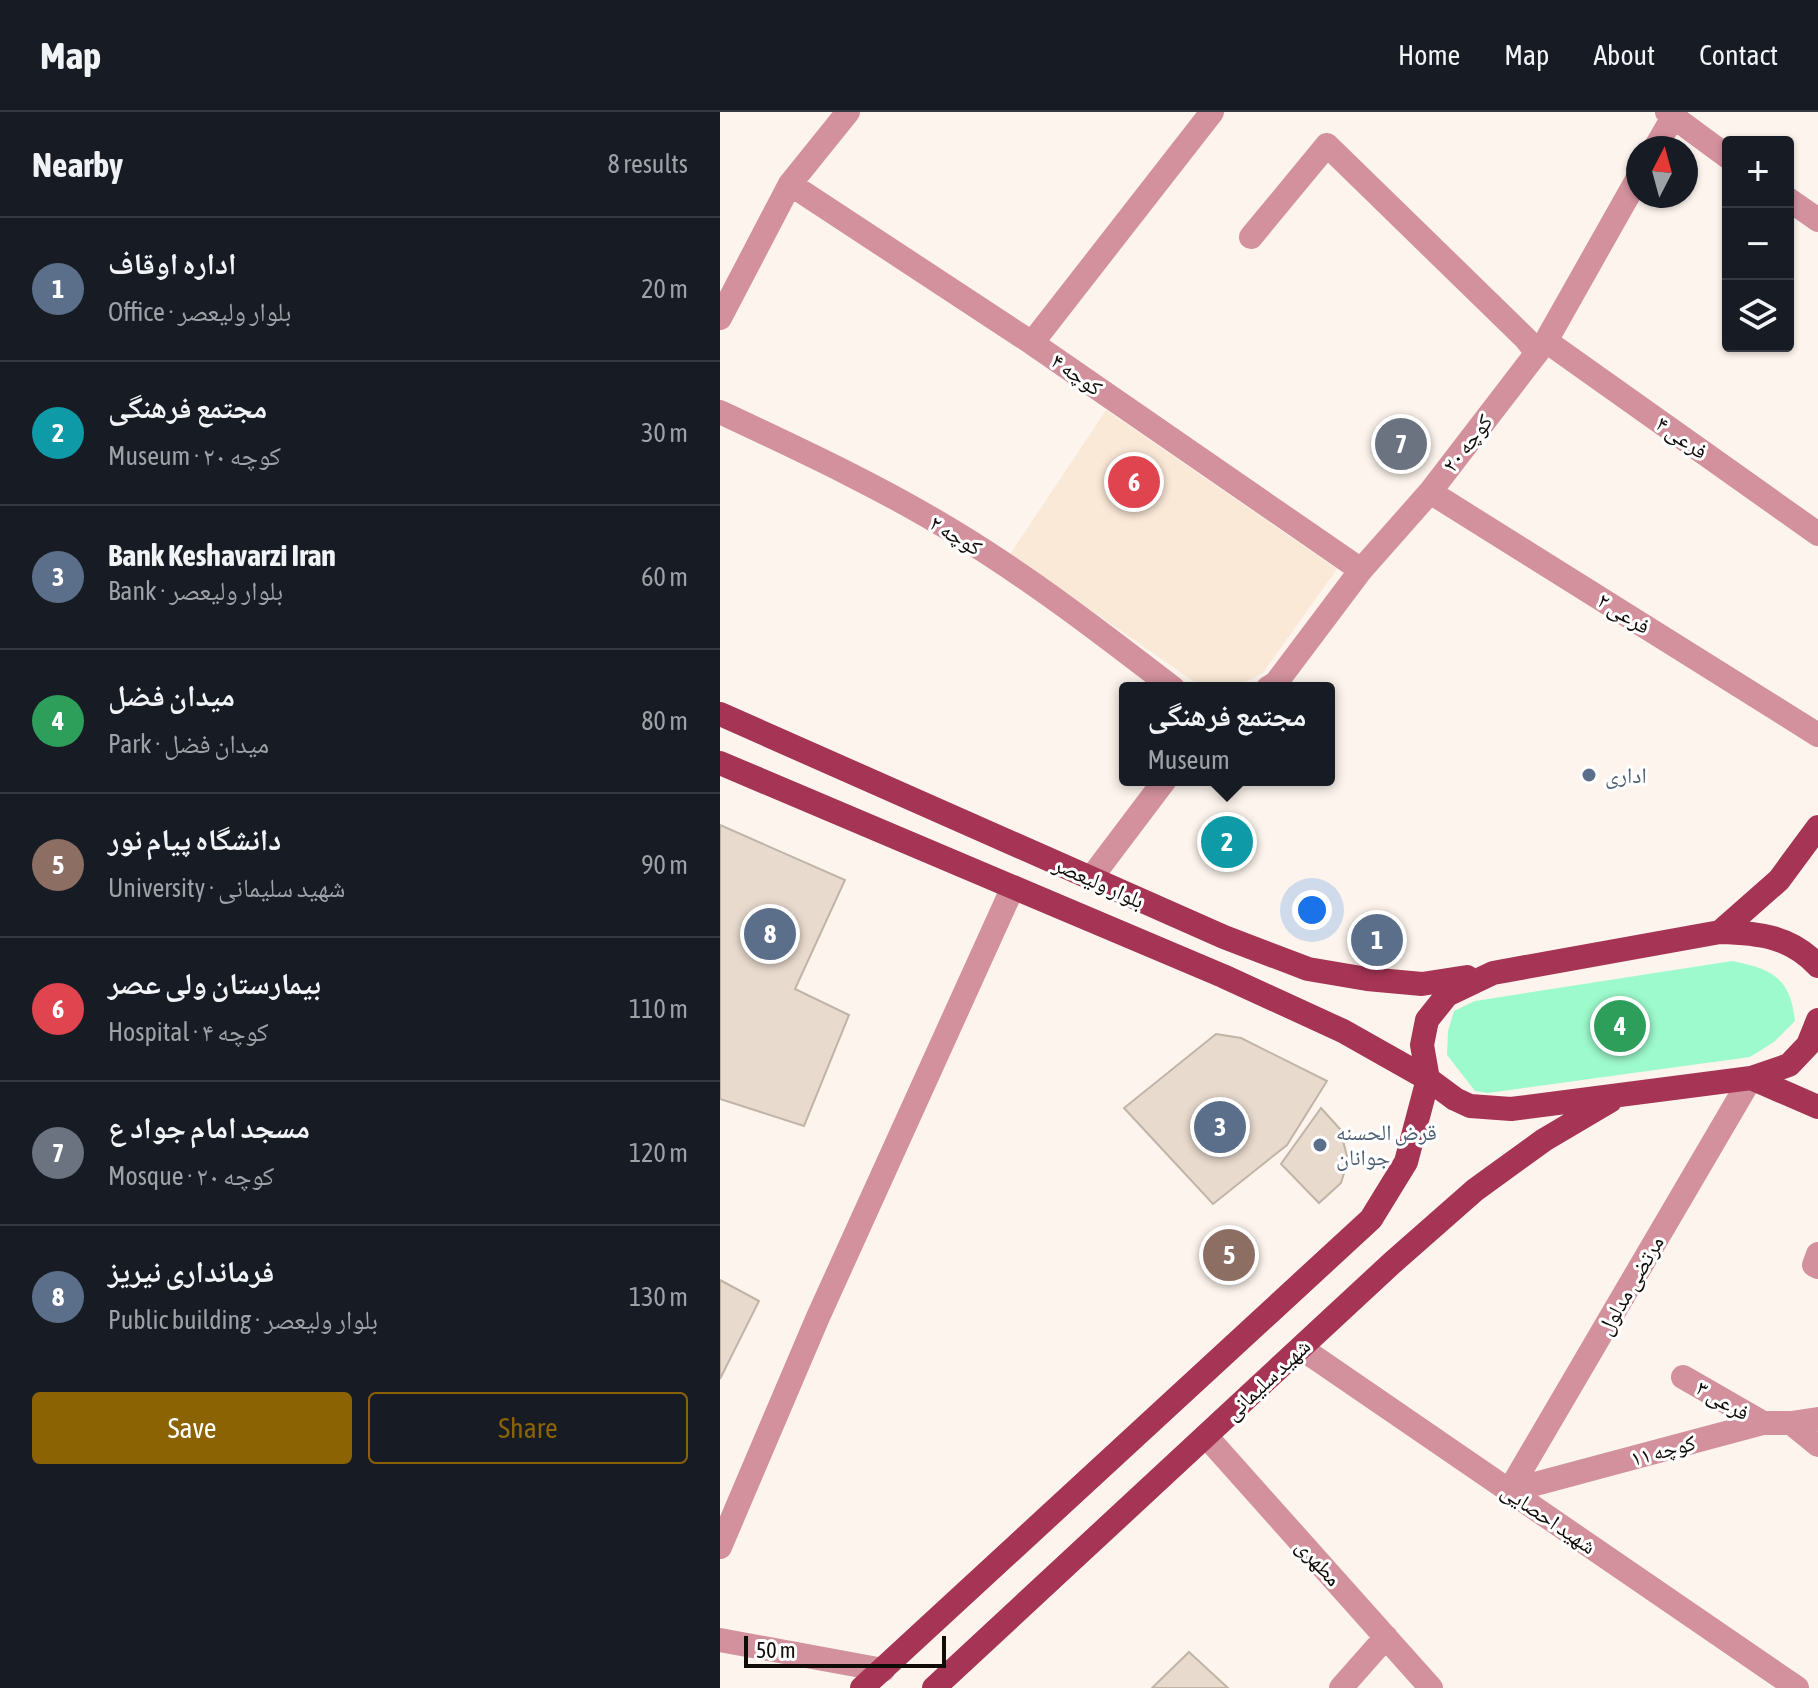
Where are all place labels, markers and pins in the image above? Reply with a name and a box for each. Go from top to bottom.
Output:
pin: 7 [1375,414,1427,474]
pin: 6 [1108,452,1160,512]
place label: اداری [1605,762,1647,789]
marker: اداری [1580,766,1598,784]
pin: 2 [1201,812,1253,872]
pin: 8 [744,904,796,964]
pin: 1 [1351,910,1403,970]
pin: 4 [1594,996,1646,1056]
pin: 3 [1194,1097,1246,1157]
place label: قرض الحسنه جوانان [1336,1119,1437,1171]
marker: قرض الحسنه جوانان [1311,1136,1329,1154]
pin: 5 [1203,1225,1255,1285]

